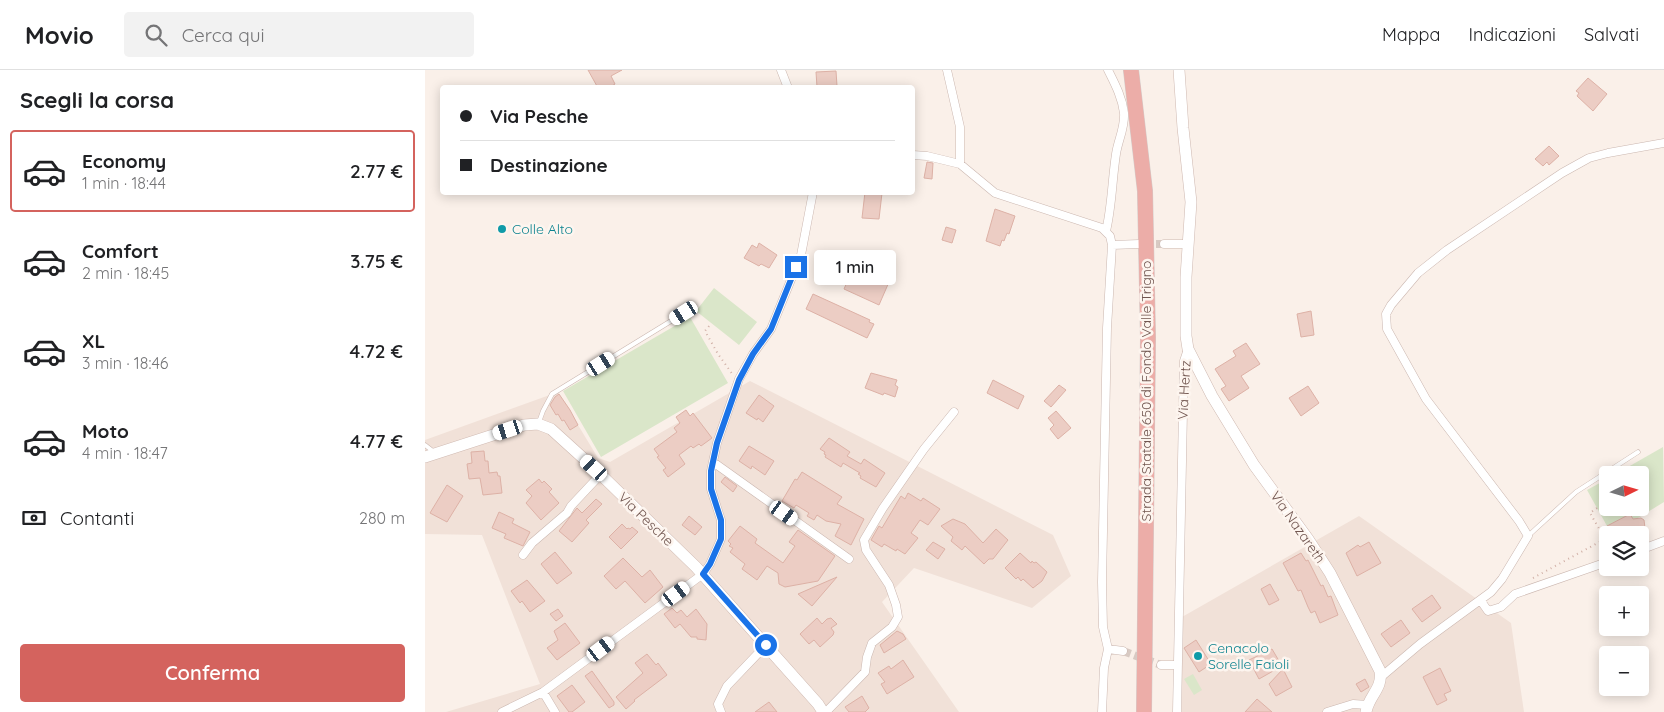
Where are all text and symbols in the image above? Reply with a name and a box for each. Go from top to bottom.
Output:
search box [124,12,474,57]
text: Movio [25,20,94,50]
icon: search [142,21,170,49]
text: Cerca qui [182,23,265,47]
text: Mappa [1382,23,1440,46]
text: Indicazioni [1468,23,1556,46]
text: Salvati [1584,23,1639,46]
text: Scegli la corsa [20,86,174,114]
text: Via Pesche [490,104,588,128]
icon: car [22,149,67,194]
text: Economy [82,149,166,173]
text: Destinazione [490,153,608,177]
text: 2.77 € [350,159,403,183]
text: 1 min · 18:44 [82,173,166,193]
place label: Colle Alto [512,220,573,238]
marker: Colle Alto [496,223,508,235]
icon: car [22,239,67,284]
text: Comfort [82,239,159,263]
text: 3.75 € [350,249,403,273]
callout: 1 min [813,250,896,284]
route end [785,256,807,278]
text: 1 min [836,257,874,277]
street label: Strada Statale 650 di Fondo Valle Trigno [1137,261,1155,521]
text: 2 min · 18:45 [82,263,169,283]
car [667,299,700,327]
icon: car [22,329,67,374]
text: XL [82,329,105,353]
text: 4.72 € [350,339,403,363]
car [584,350,617,378]
text: 3 min · 18:46 [82,353,168,373]
street label: Via Hertz [1173,360,1195,420]
car [491,418,524,442]
icon: car [22,419,67,464]
text: Moto [82,419,129,443]
text: 4.77 € [350,429,403,453]
text: 4 min · 18:47 [82,443,168,463]
car [577,452,610,484]
north arrow [1599,466,1649,516]
map controls [1599,466,1649,696]
street label: Via Nazareth [1266,487,1330,567]
street label: Via Pesche [614,488,678,550]
car [767,498,800,528]
icon: cash [20,504,48,532]
text: Contanti [60,506,134,530]
text: 280 m [359,508,405,528]
button: layers [1599,526,1649,576]
car [659,579,692,609]
button: + [1599,586,1649,636]
car [584,634,617,664]
route start [755,634,777,656]
place label: Cenacolo Sorelle Faioli [1208,639,1289,673]
button: Conferma [20,644,405,702]
button: − [1599,646,1649,696]
marker: Cenacolo Sorelle Faioli [1192,650,1204,662]

